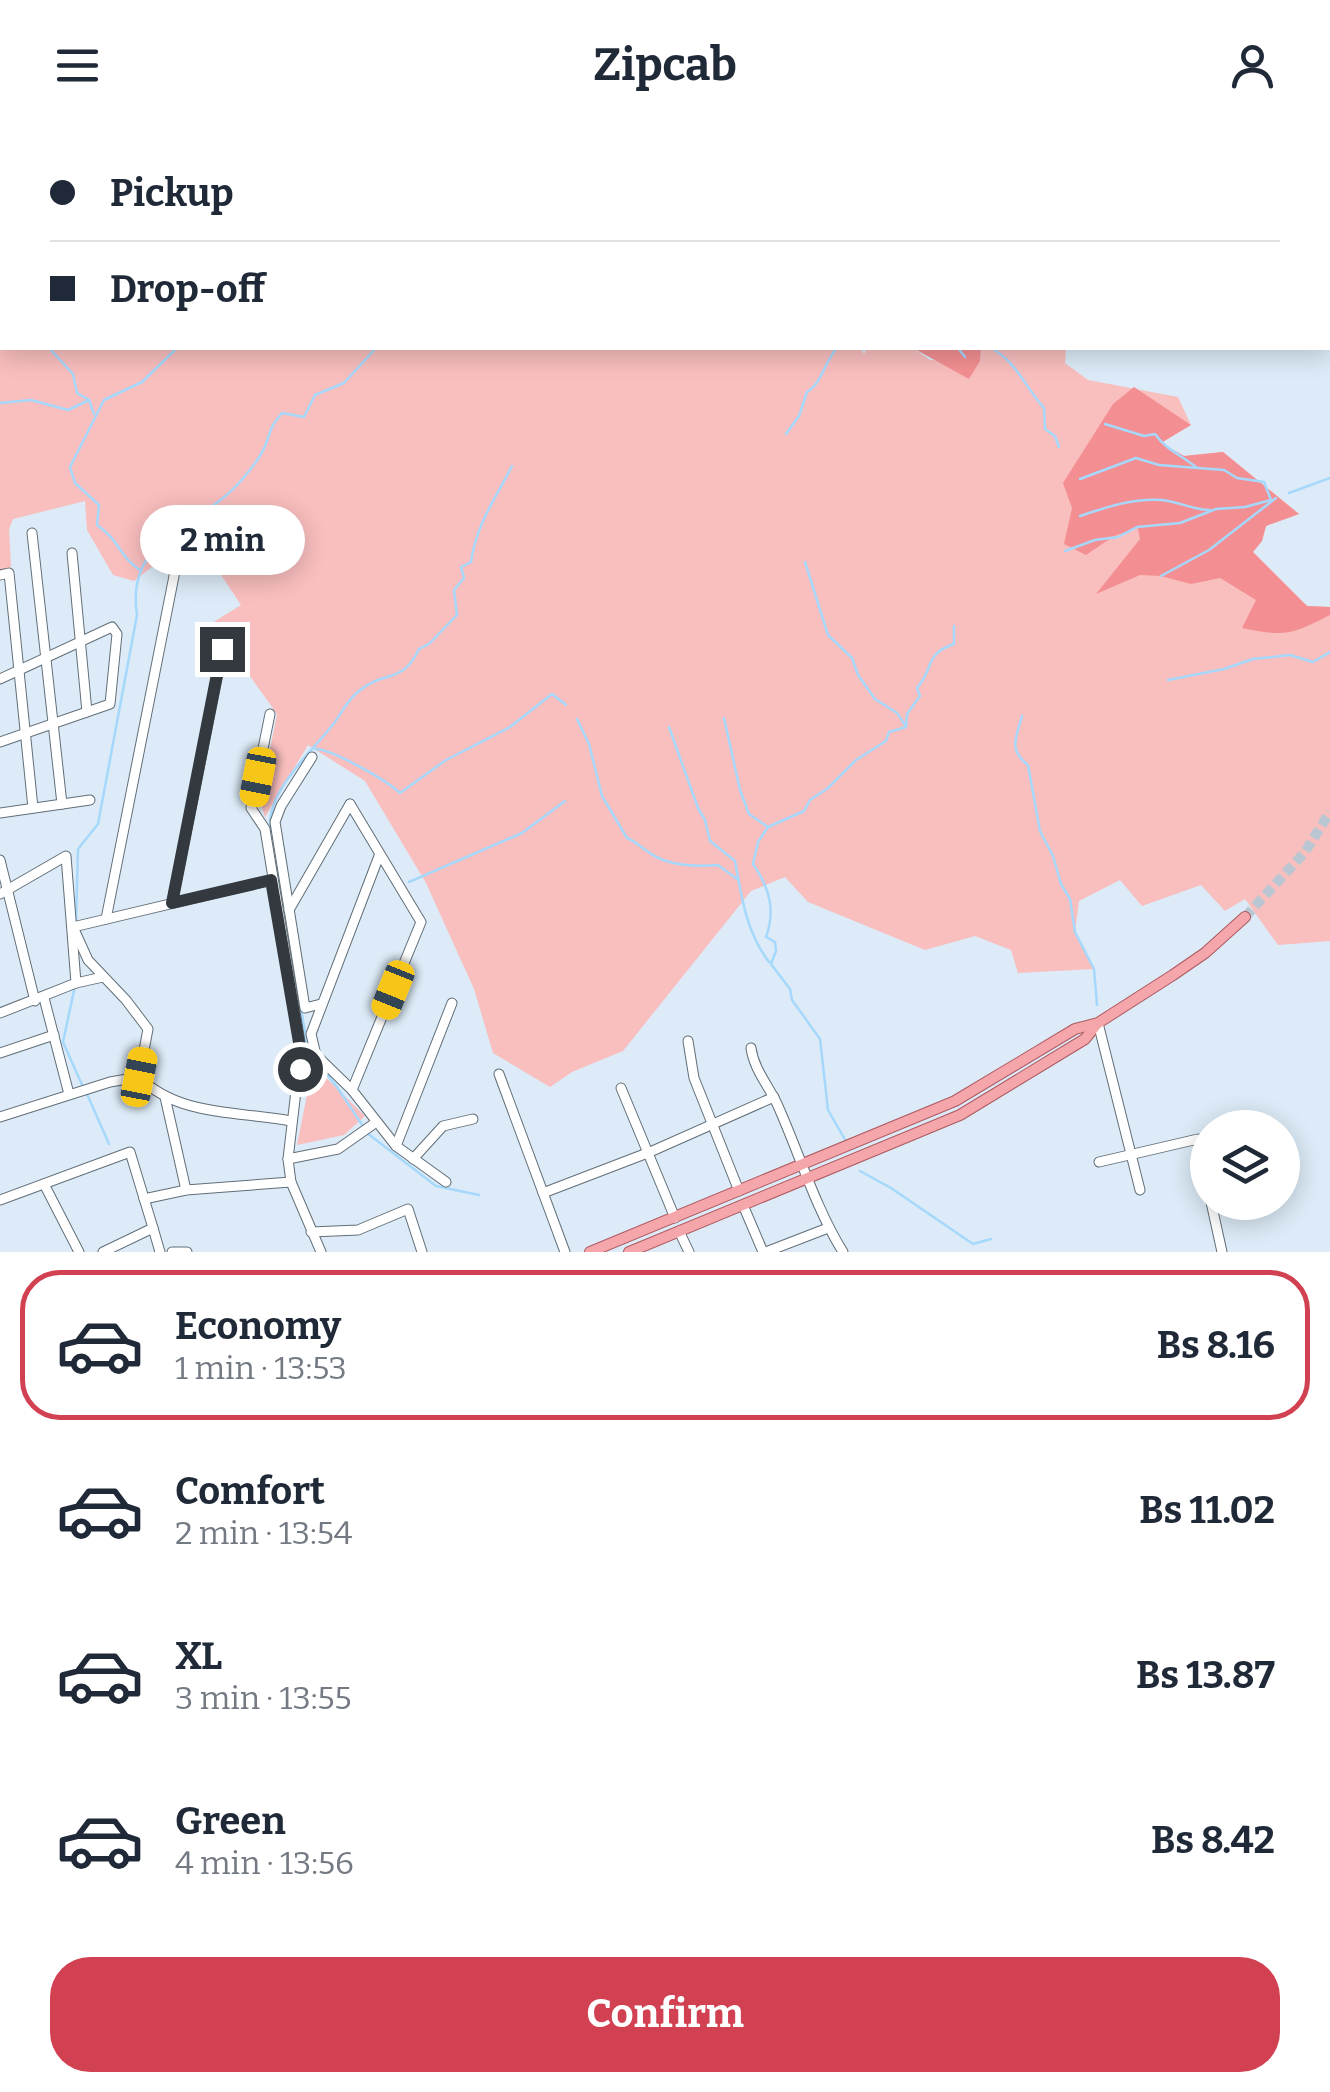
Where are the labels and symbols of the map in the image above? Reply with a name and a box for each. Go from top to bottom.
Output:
callout: 2 min [140,504,304,574]
route end [200,627,245,672]
car [238,745,278,809]
car [368,957,418,1023]
car [119,1045,159,1109]
route start [278,1047,323,1092]

